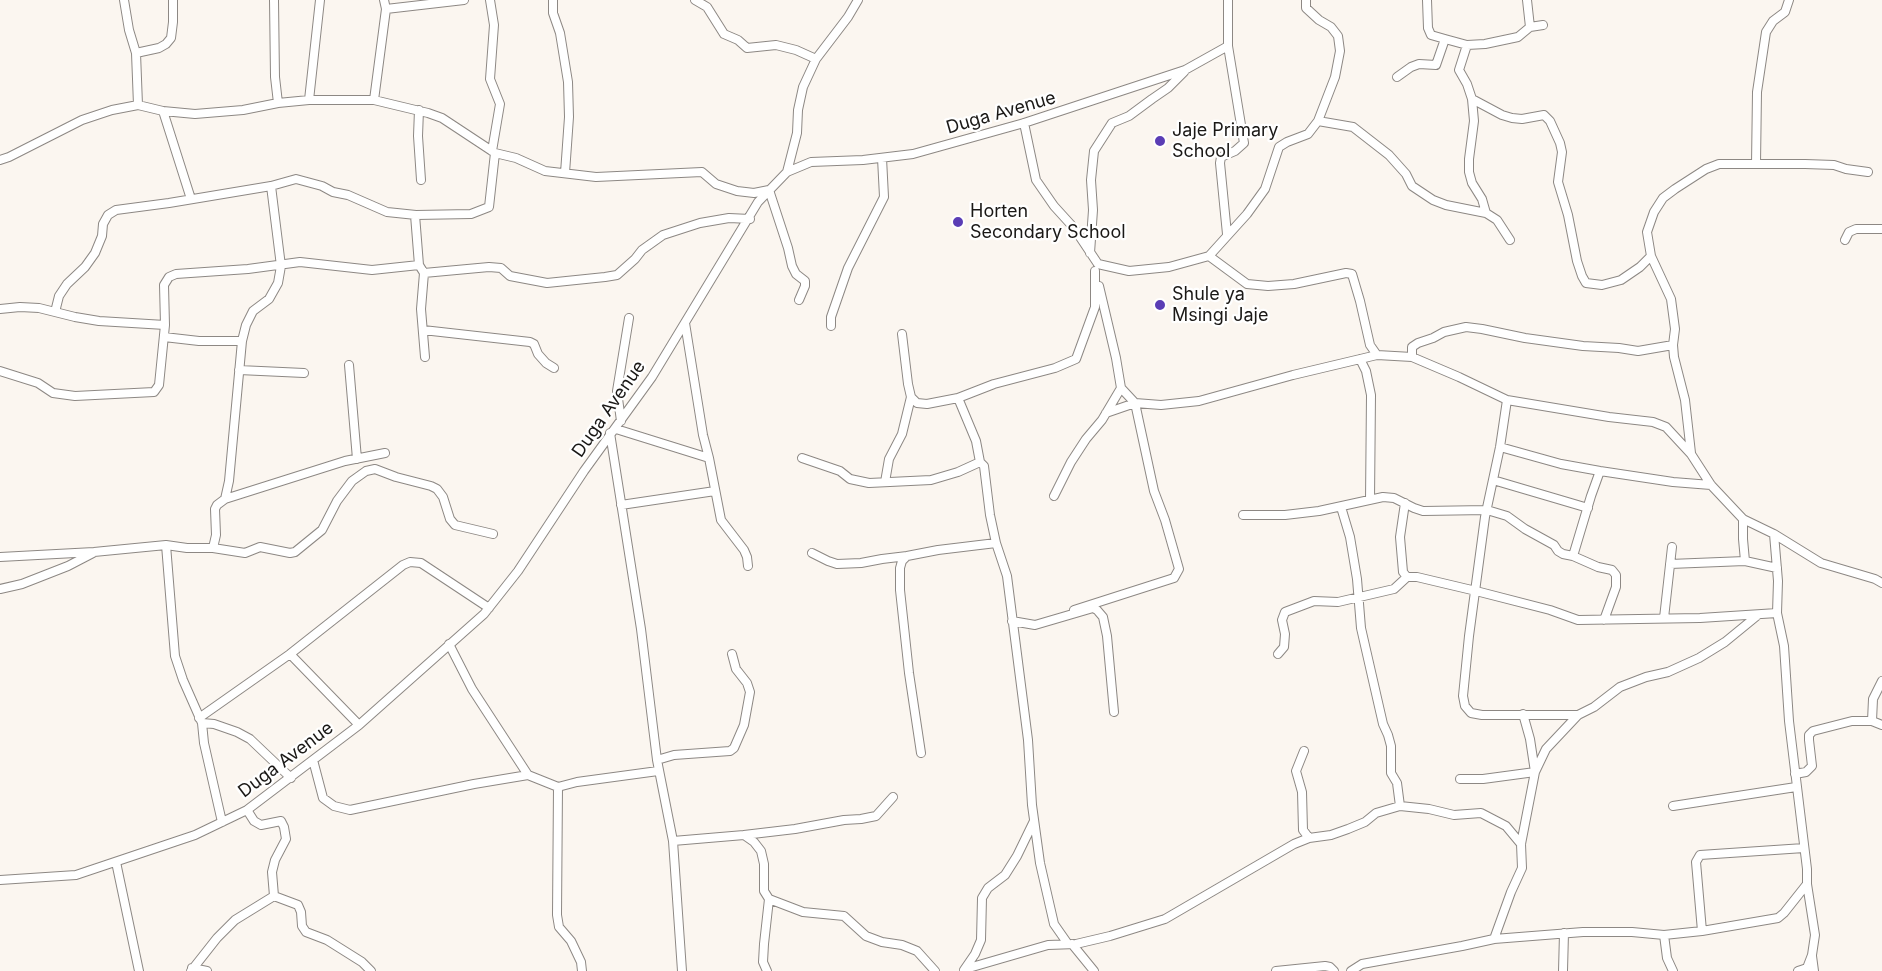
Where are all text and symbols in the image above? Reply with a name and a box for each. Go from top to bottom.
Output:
street label: Duga Avenue [944,87,1058,139]
place label: Jaje Primary School [1172,120,1278,162]
marker: Jaje Primary School [1153,134,1167,148]
place label: Horten Secondary School [970,201,1126,244]
marker: Horten Secondary School [951,215,965,229]
place label: Shule ya Msingi Jaje [1172,284,1268,326]
marker: Shule ya Msingi Jaje [1153,298,1167,312]
street label: Duga Avenue [568,356,650,462]
street label: Duga Avenue [234,717,338,803]

